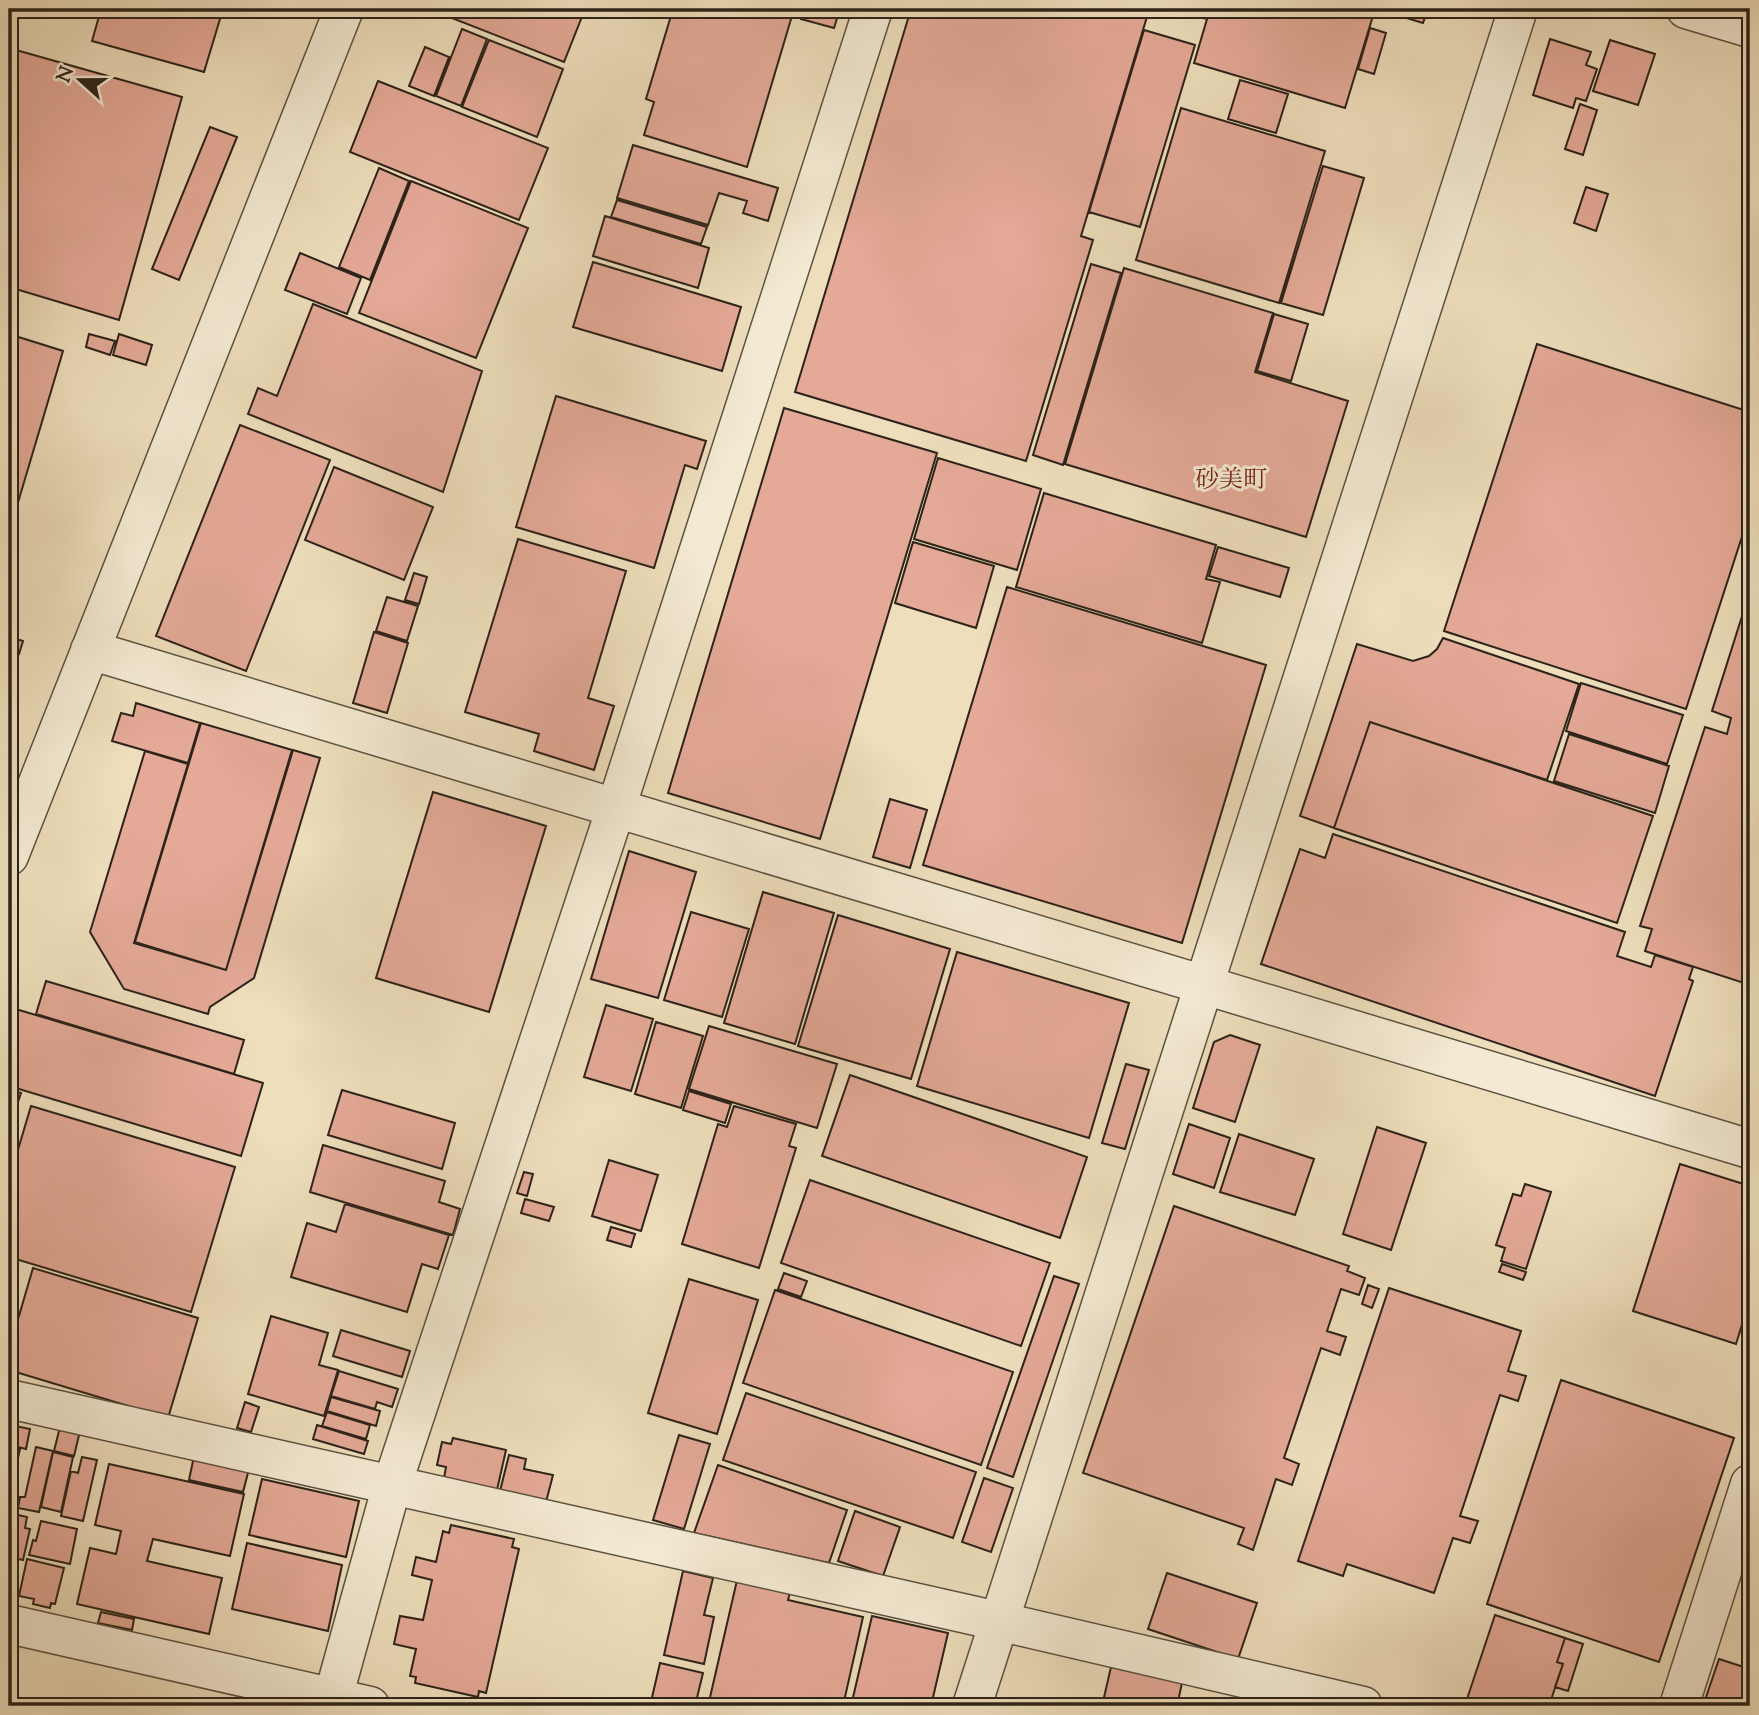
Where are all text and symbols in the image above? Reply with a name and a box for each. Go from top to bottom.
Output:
north arrow [46,46,116,116]
text: N [51,63,82,87]
district label: 砂美町 [1195,464,1267,498]

